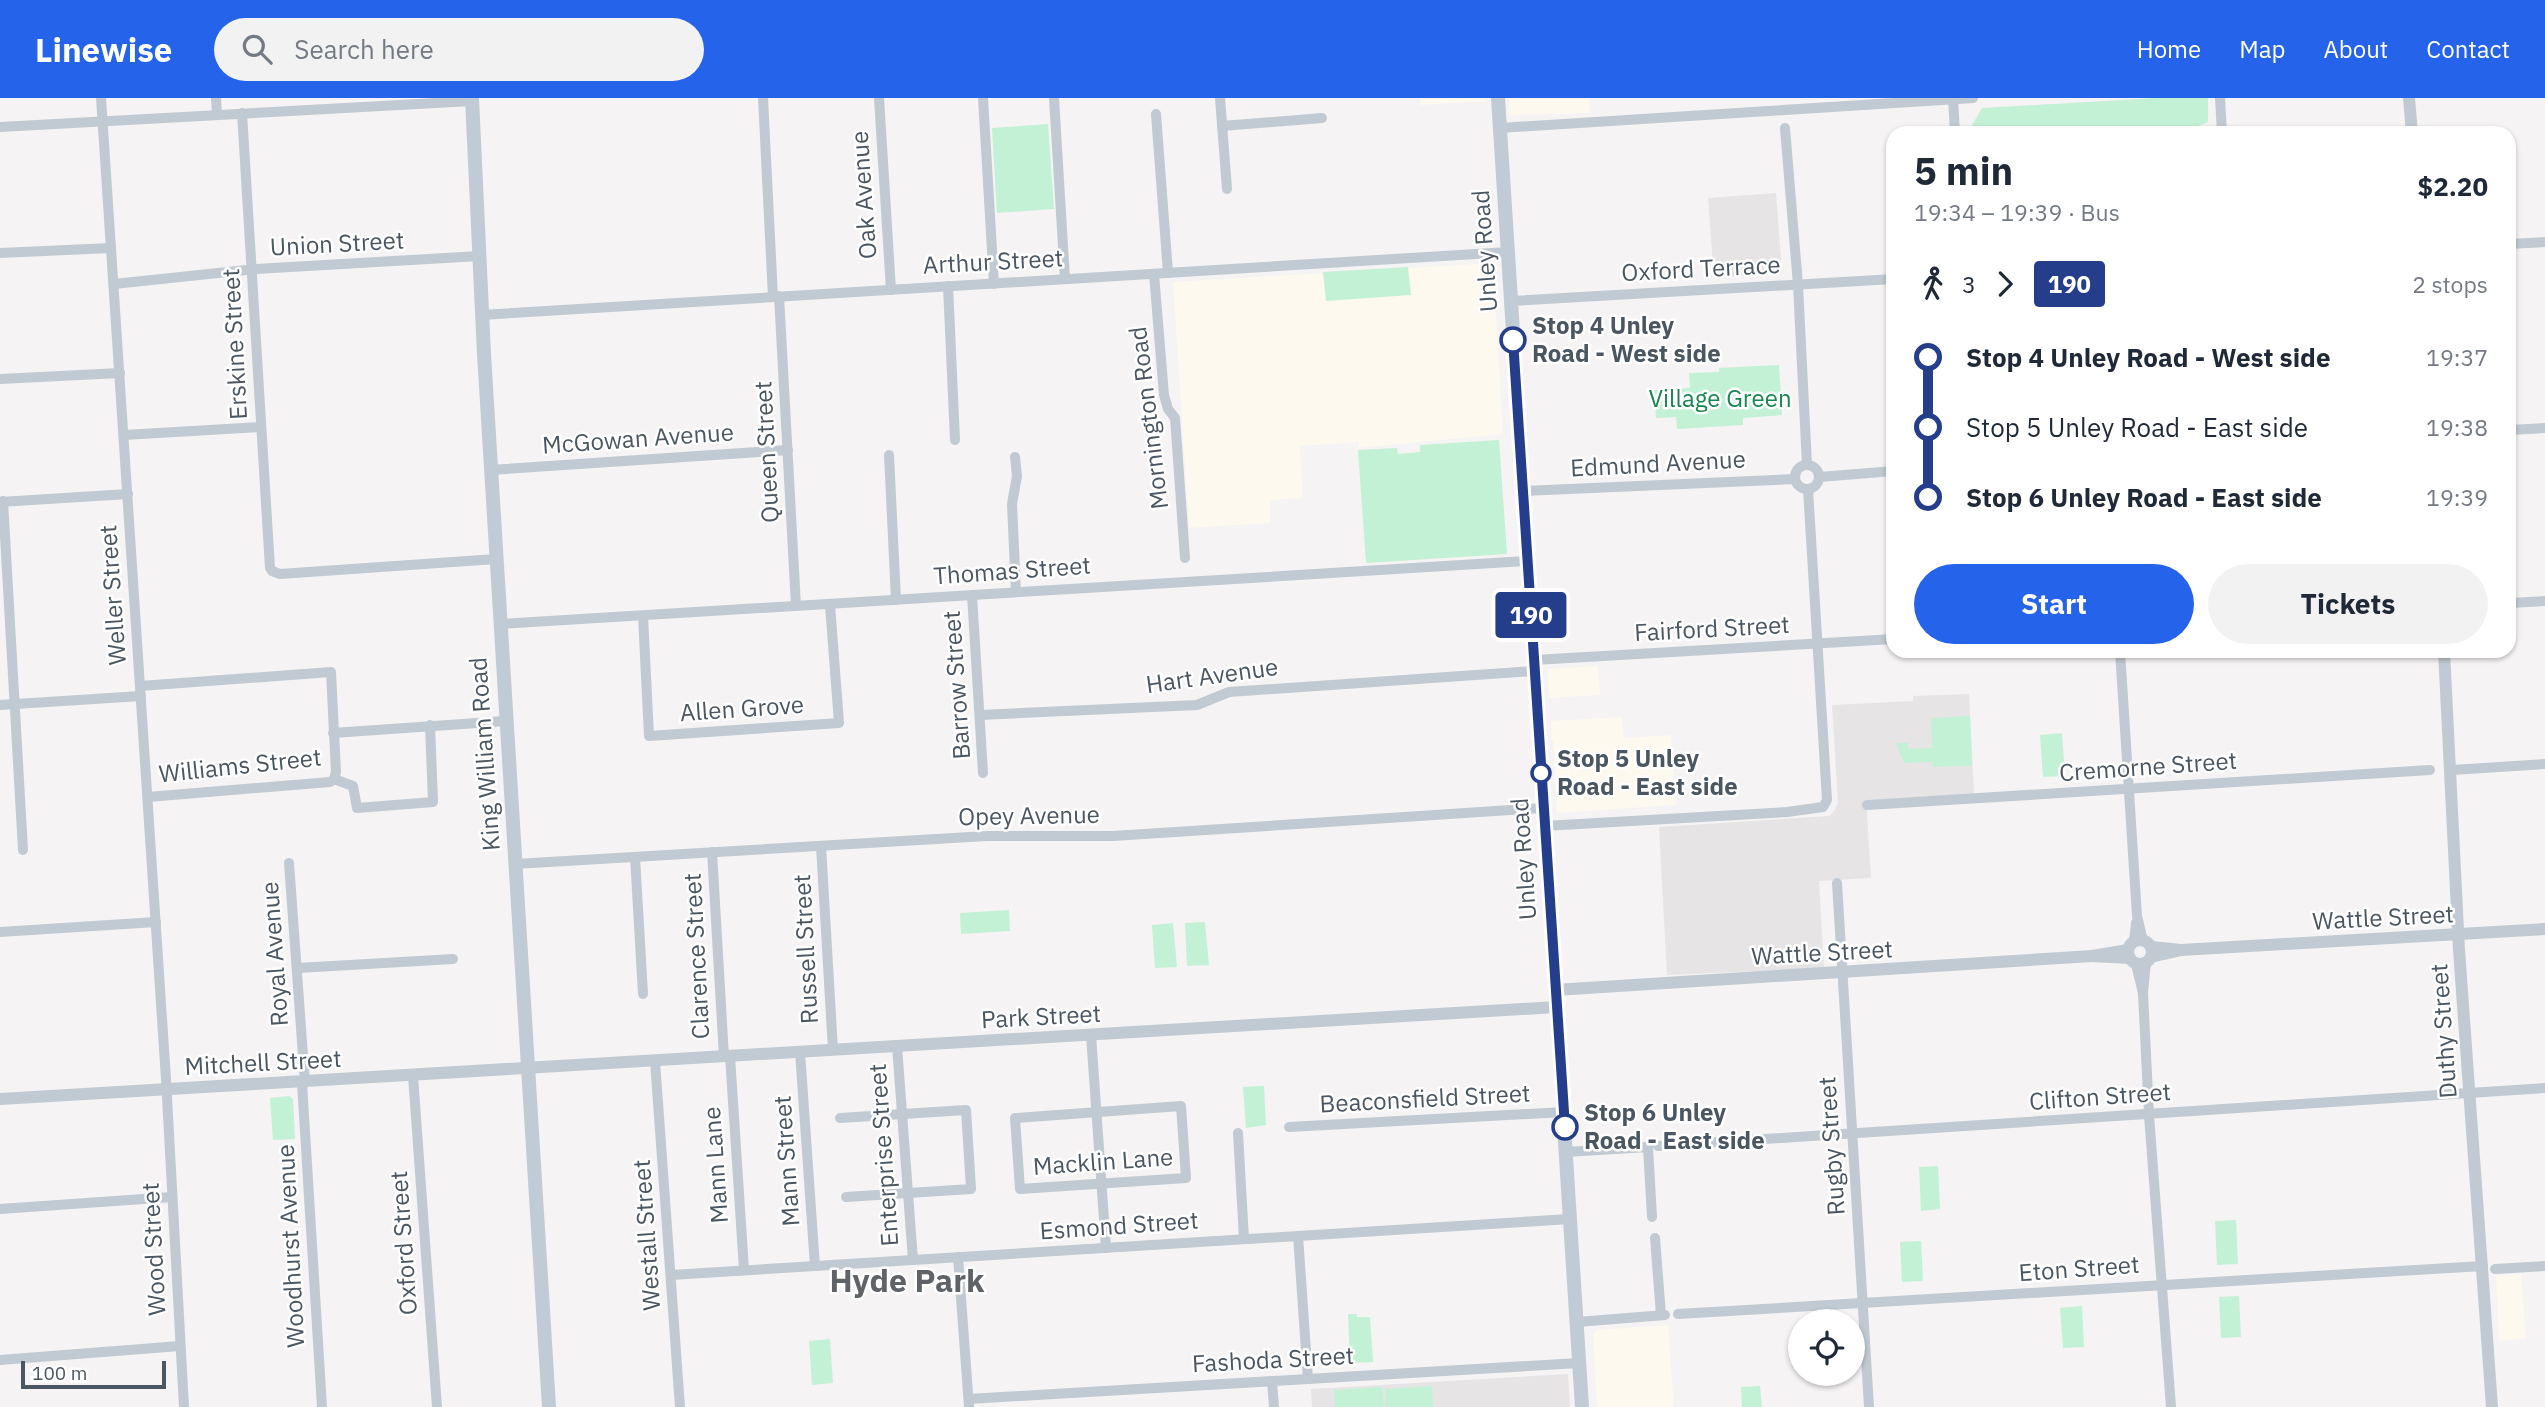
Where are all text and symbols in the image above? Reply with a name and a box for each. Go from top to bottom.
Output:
search box [214,18,704,81]
text: Linewise [35,28,172,71]
icon: search [238,30,276,68]
text: Search here [294,32,434,66]
text: Home [2137,33,2201,65]
text: Map [2239,33,2285,65]
text: About [2323,33,2388,65]
text: Contact [2426,33,2510,65]
street label: Oak Avenue [843,130,883,260]
text: 5 min [1914,146,2013,195]
text: $2.20 [2418,169,2488,203]
street label: Unley Road [1464,189,1504,313]
text: 19:34 – 19:39 · Bus [1914,197,2120,227]
street label: Union Street [269,224,405,262]
street label: Arthur Street [922,241,1064,281]
street label: Oxford Terrace [1621,248,1781,288]
icon: walk [1914,265,1952,303]
icon: forward [1986,265,2024,303]
street label: Erskine Street [214,268,254,421]
text: 190 [2048,268,2091,300]
text: 3 [1962,269,1976,299]
text: 2 stops [2412,269,2488,299]
place label: Stop 4 Unley Road - West side [1532,309,1721,369]
street label: Mornington Road [1121,325,1175,511]
marker: Stop 4 Unley Road - West side [1500,327,1526,353]
text: Stop 4 Unley Road - West side [1966,340,2331,374]
text: 19:37 [2426,342,2488,372]
street label: Queen Street [746,380,786,524]
park label: Village Green [1648,382,1792,414]
text: Stop 5 Unley Road - East side [1966,410,2308,444]
text: 19:38 [2426,412,2488,442]
street label: McGowan Avenue [541,415,735,461]
street label: Edmund Avenue [1569,442,1746,484]
text: Stop 6 Unley Road - East side [1966,480,2322,514]
text: 19:39 [2426,482,2488,512]
street label: Weller Street [91,524,133,666]
street label: Thomas Street [932,549,1092,591]
button: Start [1914,564,2194,644]
button: Tickets [2208,564,2488,644]
line badge: 190 [1491,592,1571,638]
text: 190 [1509,599,1553,631]
street label: Fairford Street [1634,608,1790,648]
street label: Barrow Street [935,610,977,761]
street label: Hart Avenue [1144,650,1280,700]
street label: King William Road [461,656,507,852]
street label: Allen Grove [679,688,805,728]
street label: Williams Street [157,741,323,789]
place label: Stop 5 Unley Road - East side [1557,742,1738,802]
street label: Cremorne Street [2058,744,2238,788]
marker: Stop 5 Unley Road - East side [1531,763,1551,783]
street label: Unley Road [1503,797,1543,921]
street label: Opey Avenue [958,798,1100,832]
street label: Clarence Street [676,872,716,1040]
street label: Russell Street [785,873,825,1025]
street label: Royal Avenue [253,881,295,1028]
street label: Wattle Street [2311,897,2455,937]
street label: Wattle Street [1750,932,1894,972]
street label: Duthy Street [2422,963,2464,1100]
street label: Park Street [980,997,1102,1035]
street label: Mitchell Street [184,1042,342,1082]
street label: Enterprise Street [861,1063,905,1247]
street label: Clifton Street [2028,1075,2172,1117]
street label: Rugby Street [1810,1076,1852,1216]
street label: Beaconsfield Street [1319,1077,1531,1120]
street label: Mann Street [765,1095,807,1228]
place label: Stop 6 Unley Road - East side [1584,1096,1765,1156]
street label: Mann Lane [695,1106,735,1224]
marker: Stop 6 Unley Road - East side [1552,1114,1578,1140]
street label: Macklin Lane [1032,1140,1174,1182]
street label: Woodhurst Avenue [269,1144,311,1349]
street label: Westall Street [625,1158,667,1312]
street label: Oxford Street [382,1170,424,1316]
street label: Wood Street [134,1182,172,1316]
street label: Esmond Street [1038,1203,1199,1247]
street label: Eton Street [2018,1248,2140,1288]
district label: Hyde Park [829,1259,985,1301]
map controls [1788,1309,1865,1386]
button: locate [1788,1309,1865,1386]
street label: Fashoda Street [1191,1339,1355,1379]
scale bar [21,1358,166,1390]
text: 100 m [32,1361,87,1385]

